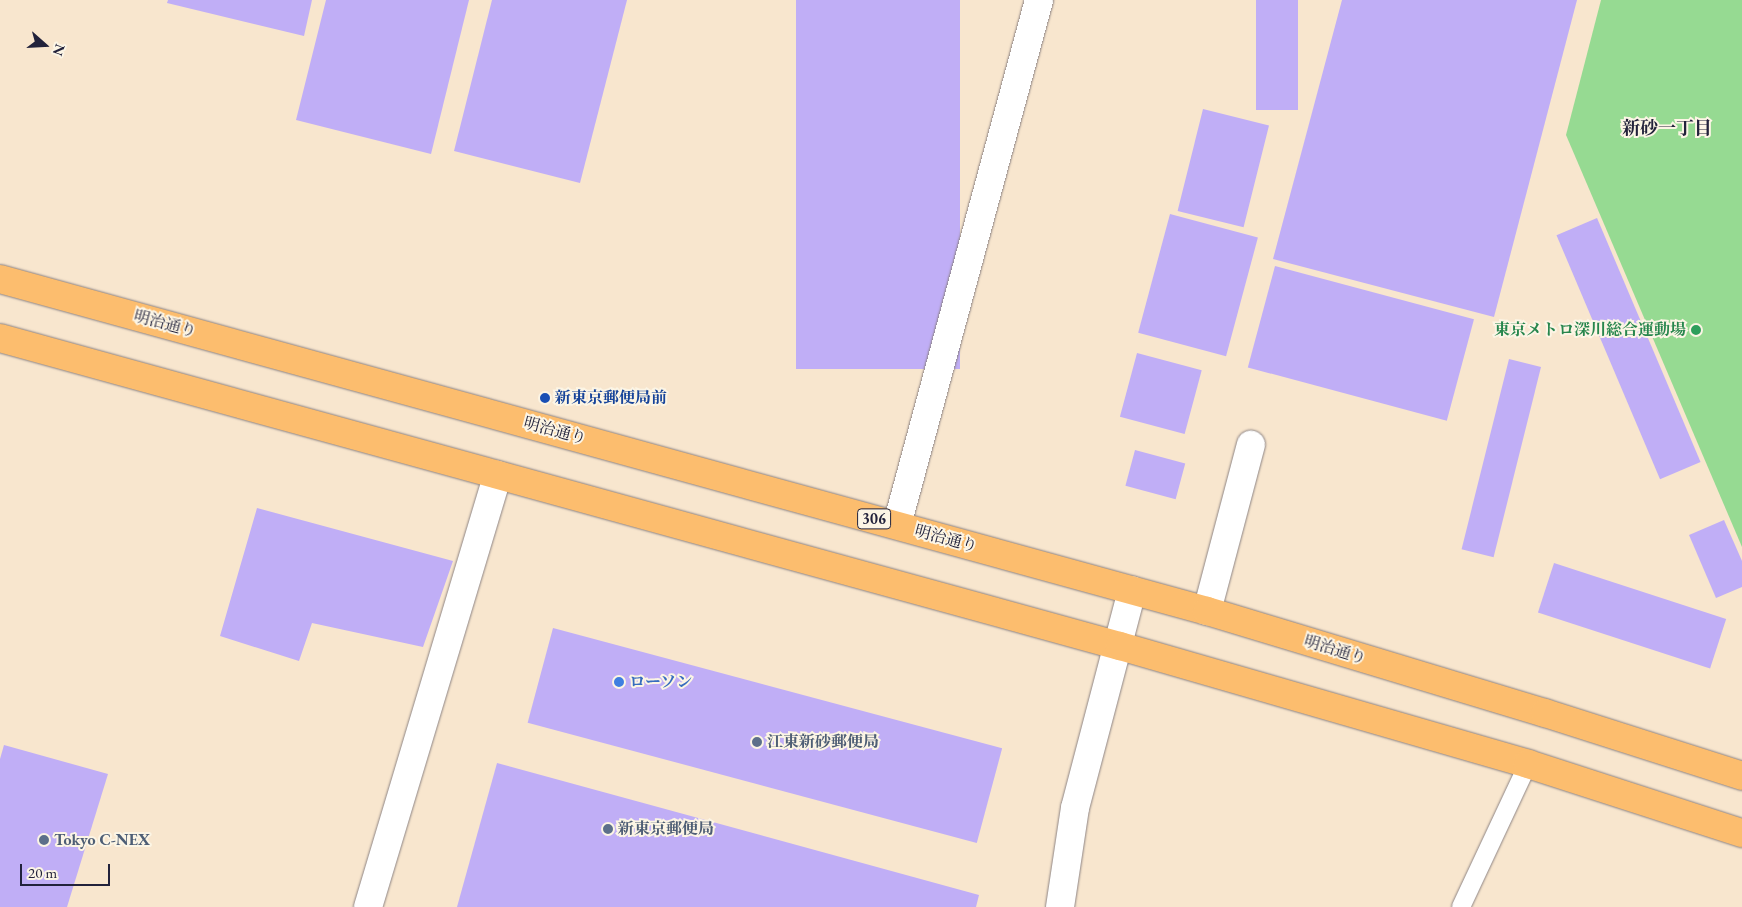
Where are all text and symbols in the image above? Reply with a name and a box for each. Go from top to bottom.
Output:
north arrow [20,20,70,70]
text: N [49,42,70,58]
district label: 新砂一丁目 [1622,117,1712,139]
street label: 明治通り [132,306,198,342]
place label: 東京メトロ深川総合運動場 [1494,320,1686,340]
marker: 東京メトロ深川総合運動場 [1690,324,1702,336]
place label: 新東京郵便局前 [555,388,667,408]
marker: 新東京郵便局前 [539,392,551,404]
street label: 明治通り [522,413,588,449]
road number: 306 [856,506,892,532]
street label: 明治通り [913,521,979,557]
street label: 明治通り [1302,631,1368,669]
place label: ローソン [629,672,693,692]
marker: ローソン [613,676,625,688]
place label: 江東新砂郵便局 [767,732,879,752]
marker: 江東新砂郵便局 [751,736,763,748]
place label: 新東京郵便局 [618,819,714,839]
marker: 新東京郵便局 [602,823,614,835]
place label: Tokyo C-NEX [54,830,150,850]
marker: Tokyo C-NEX [38,834,50,846]
scale bar [22,854,112,886]
text: 20 m [28,863,57,882]

